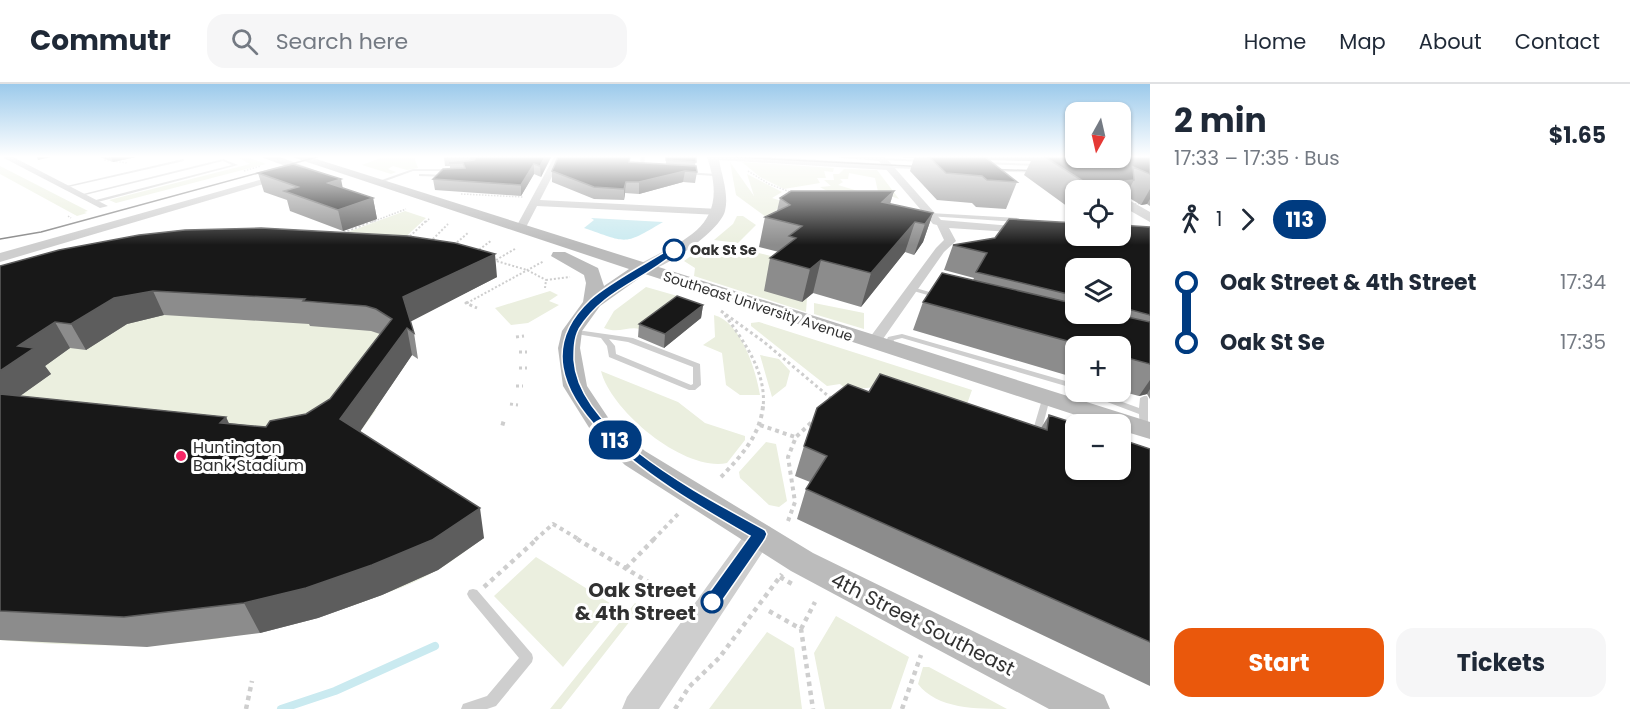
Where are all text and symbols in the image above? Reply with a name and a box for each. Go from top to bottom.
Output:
search box [207,14,627,68]
text: Commutr [30,21,171,60]
icon: search [228,25,261,58]
text: Search here [276,26,408,57]
text: Home [1244,27,1306,56]
text: Map [1339,27,1386,56]
text: About [1419,27,1482,56]
text: Contact [1515,27,1600,56]
text: 2 min [1174,97,1267,144]
north arrow [1065,102,1131,168]
map controls [1065,102,1131,480]
text: $1.65 [1549,120,1606,151]
text: 17:33 – 17:35 · Bus [1174,144,1340,172]
button: locate [1065,180,1131,246]
icon: walk [1174,203,1207,236]
icon: forward [1231,203,1264,236]
text: 1 [1216,205,1222,233]
text: 113 [1285,205,1314,234]
marker: Oak St Se [663,239,685,261]
place label: Oak St Se [690,240,757,260]
button: layers [1065,258,1131,324]
street label: Southeast University Avenue [661,266,856,346]
text: Oak Street & 4th Street [1220,267,1477,298]
text: 17:34 [1560,268,1606,296]
text: Oak St Se [1220,327,1325,358]
text: 17:35 [1560,328,1606,356]
button: + [1065,336,1131,402]
button: − [1065,414,1131,480]
line badge: 113 [580,420,650,460]
text: 113 [601,426,629,455]
place label: Huntington Bank Stadium [193,436,304,477]
marker: Huntington Bank Stadium [174,449,188,463]
street label: 4th Street Southeast [826,565,1020,683]
place label: Oak Street & 4th Street [575,576,696,627]
marker: Oak Street & 4th Street [701,591,723,613]
button: Start [1174,628,1384,697]
button: Tickets [1396,628,1606,697]

